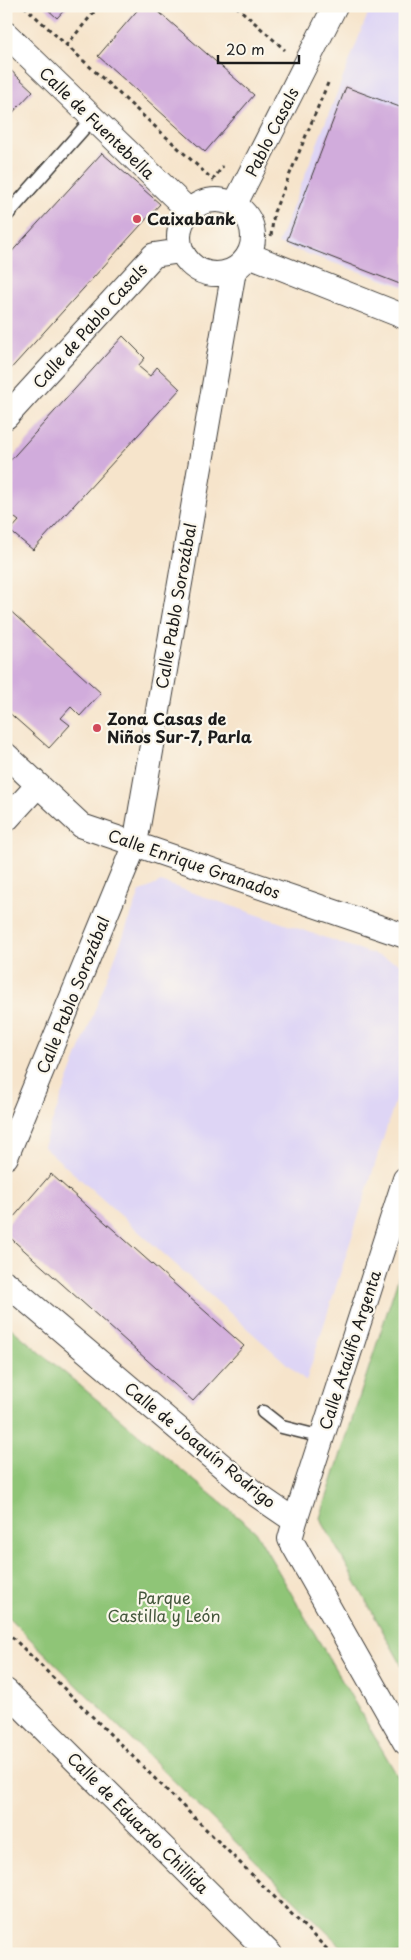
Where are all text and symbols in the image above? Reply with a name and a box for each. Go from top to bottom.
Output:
scale bar [218,32,300,64]
text: 20 m [226,37,265,60]
street label: Calle de Fuentebella [34,61,161,184]
street label: Pablo Casals [238,83,304,180]
place label: Caixabank [147,206,236,230]
marker: Caixabank [131,213,143,225]
street label: Calle de Pablo Casals [26,257,152,393]
street label: Calle Pablo Sorozábal [149,521,201,691]
place label: Zona Casas de Niños Sur-7, Parla [107,706,252,748]
marker: Zona Casas de Niños Sur-7, Parla [91,722,103,734]
street label: Calle Enrique Granados [105,822,284,904]
street label: Calle Pablo Sorozábal [30,912,115,1077]
street label: Calle Ataúlfo Argenta [312,1267,386,1433]
street label: Calle de Joaquín Rodrigo [120,1376,282,1513]
park label: Parque Castilla y León [107,1585,221,1627]
street label: Calle de Eduardo Chillida [62,1746,215,1899]

